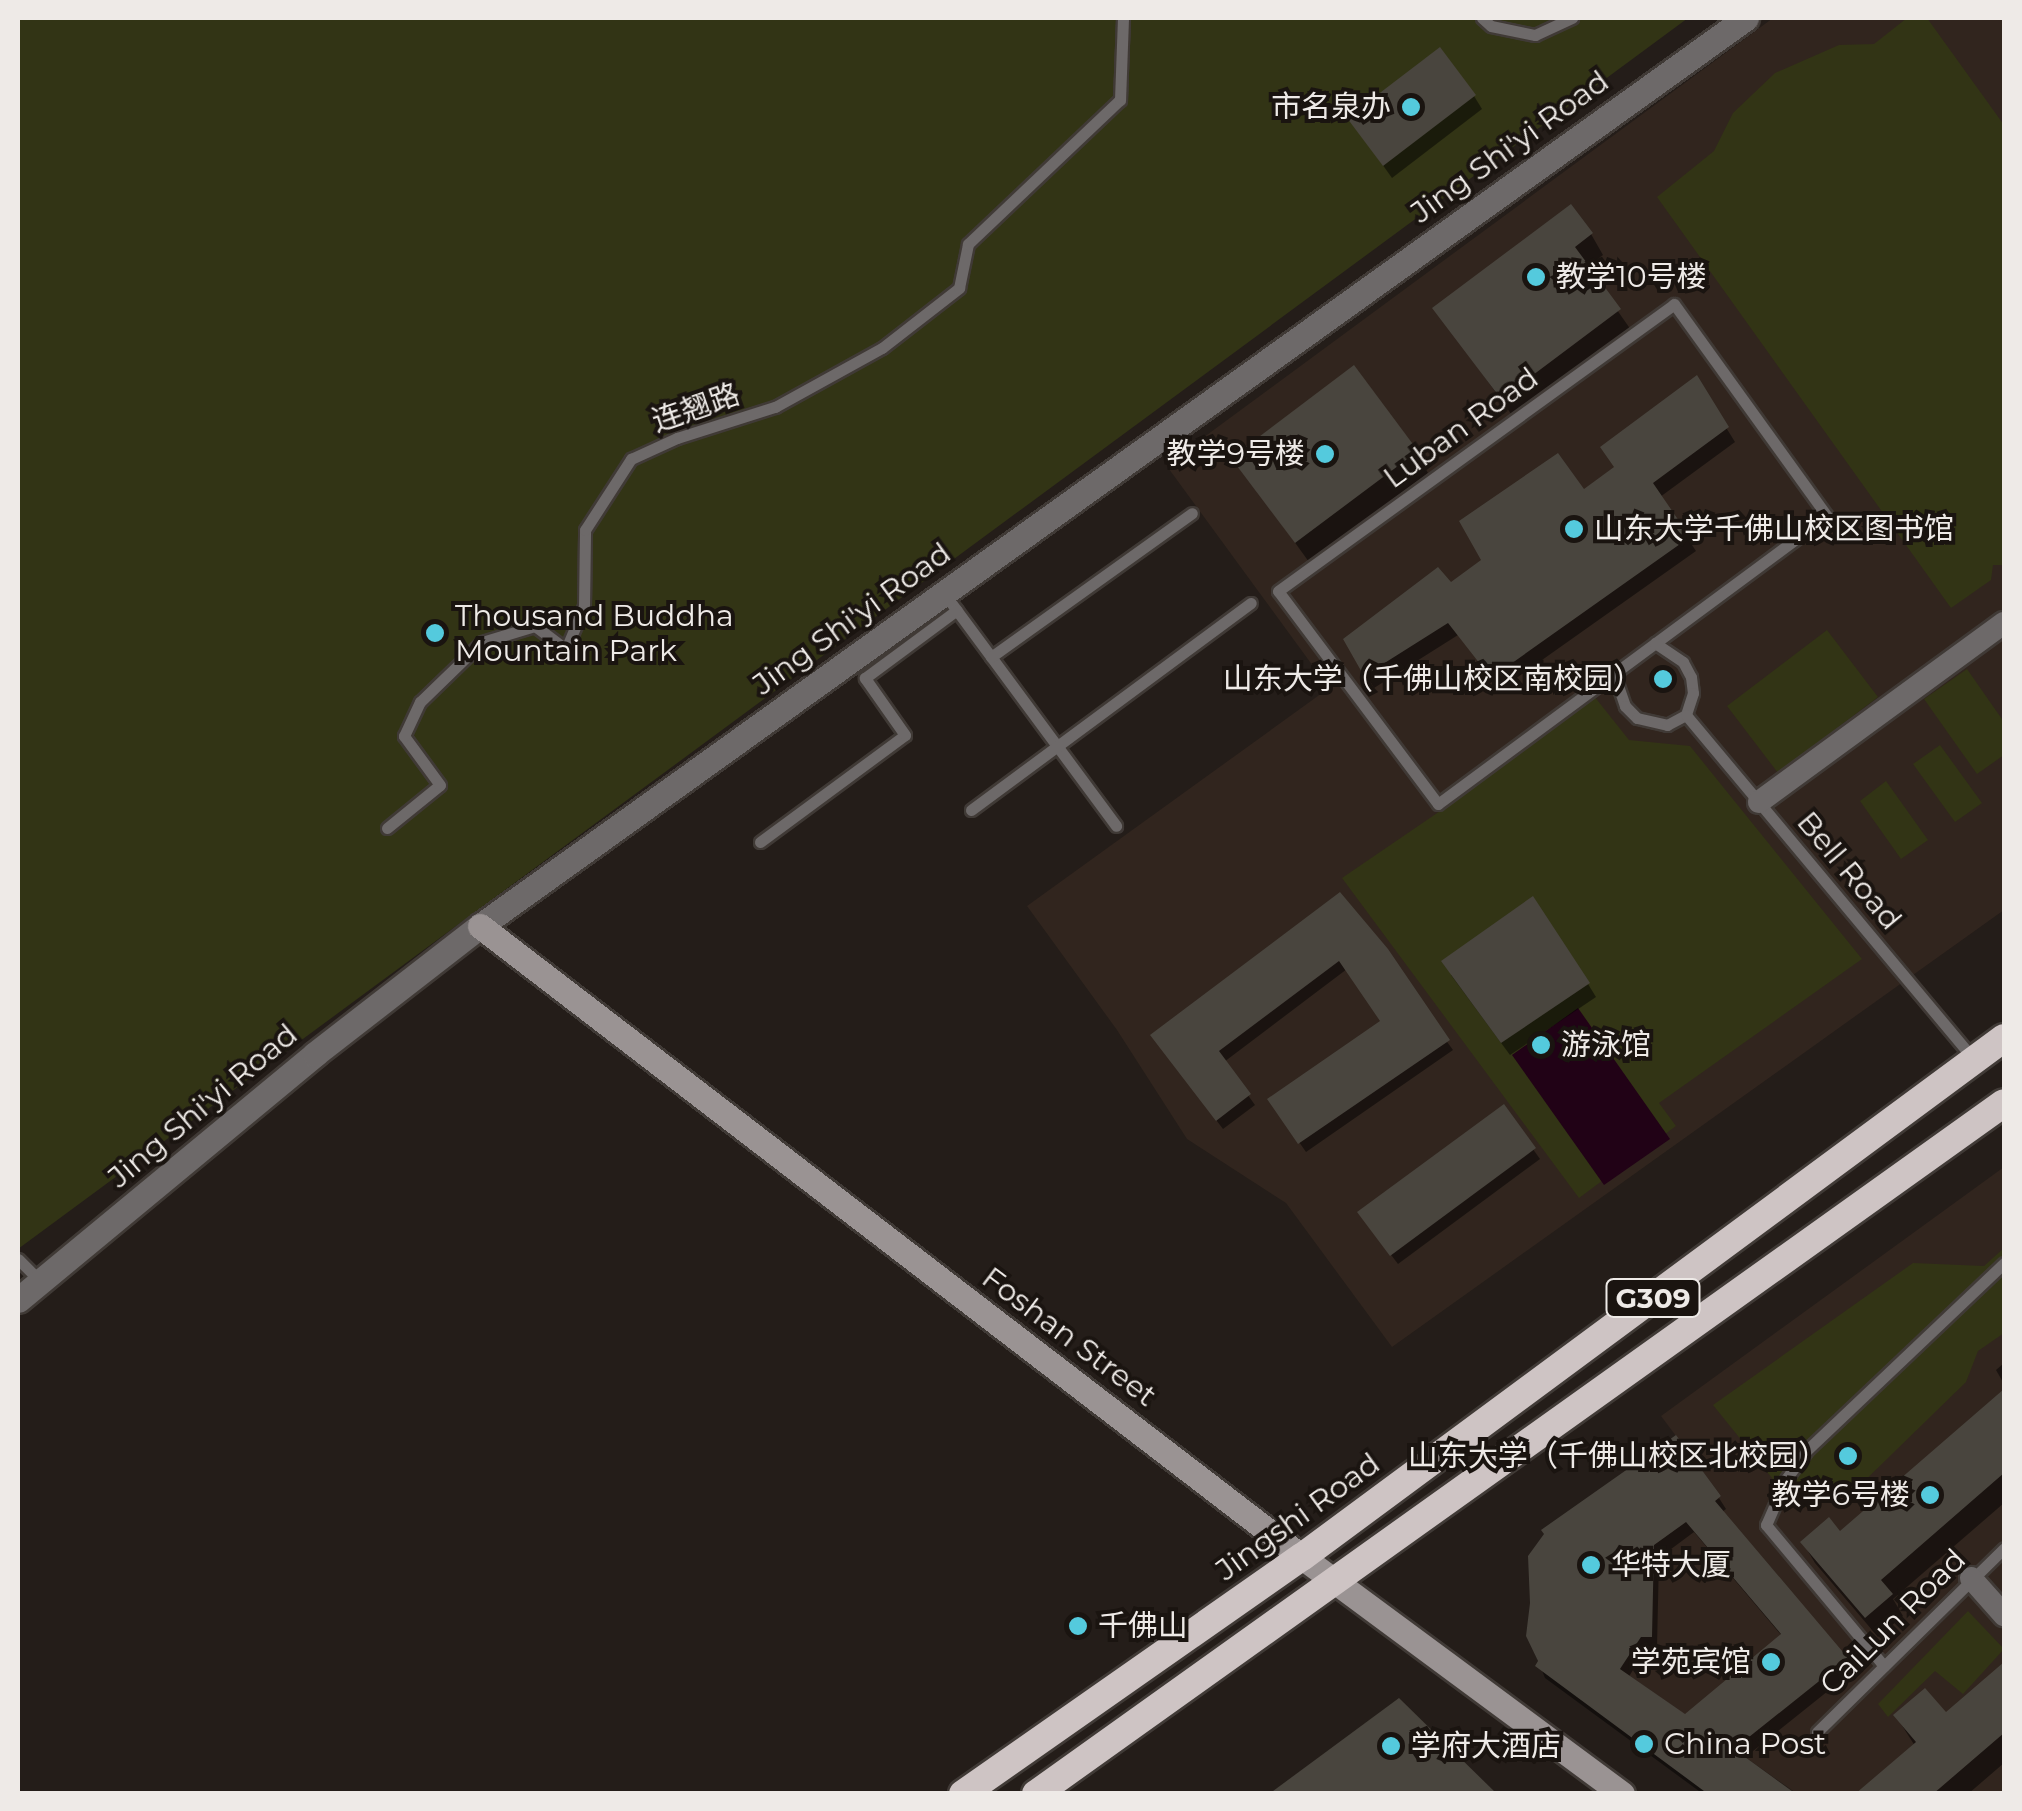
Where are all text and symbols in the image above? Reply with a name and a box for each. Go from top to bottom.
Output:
street label: Jing Shi'yi Road [1404,63,1616,231]
place label: 市名泉办 [1271,89,1391,125]
marker: 市名泉办 [1400,96,1422,118]
place label: 教学10号楼 [1556,259,1707,295]
marker: 教学10号楼 [1525,266,1547,288]
street label: Luban Road [1377,360,1545,496]
street label: 连翘路 [648,376,744,440]
place label: 教学9号楼 [1167,436,1305,472]
marker: 教学9号楼 [1314,443,1336,465]
place label: 山东大学千佛山校区图书馆 [1594,511,1954,547]
marker: 山东大学千佛山校区图书馆 [1563,518,1585,540]
street label: Jing Shi'yi Road [746,535,958,703]
place label: Thousand Buddha Mountain Park [455,598,734,668]
marker: Thousand Buddha Mountain Park [424,622,446,644]
place label: 山东大学（千佛山校区南校园） [1223,661,1643,697]
marker: 山东大学（千佛山校区南校园） [1652,668,1674,690]
street label: Bell Road [1789,805,1909,937]
street label: Jing Shi'yi Road [101,1017,305,1195]
place label: 游泳馆 [1561,1027,1651,1063]
marker: 游泳馆 [1530,1034,1552,1056]
street label: Foshan Street [975,1260,1163,1414]
road number: G309 [1603,1275,1703,1321]
place label: 山东大学（千佛山校区北校园） [1408,1438,1828,1474]
marker: 山东大学（千佛山校区北校园） [1837,1445,1859,1467]
street label: Jingshi Road [1209,1446,1387,1588]
place label: 教学6号楼 [1772,1477,1910,1513]
marker: 教学6号楼 [1919,1484,1941,1506]
street label: CaiLun Road [1813,1542,1973,1702]
place label: 华特大厦 [1611,1547,1731,1583]
marker: 华特大厦 [1580,1554,1602,1576]
place label: 千佛山 [1098,1608,1188,1644]
marker: 千佛山 [1067,1615,1089,1637]
place label: 学苑宾馆 [1631,1644,1751,1680]
marker: 学苑宾馆 [1760,1651,1782,1673]
place label: China Post [1664,1726,1826,1762]
place label: 学府大酒店 [1411,1728,1561,1764]
marker: China Post [1633,1733,1655,1755]
marker: 学府大酒店 [1380,1735,1402,1757]

